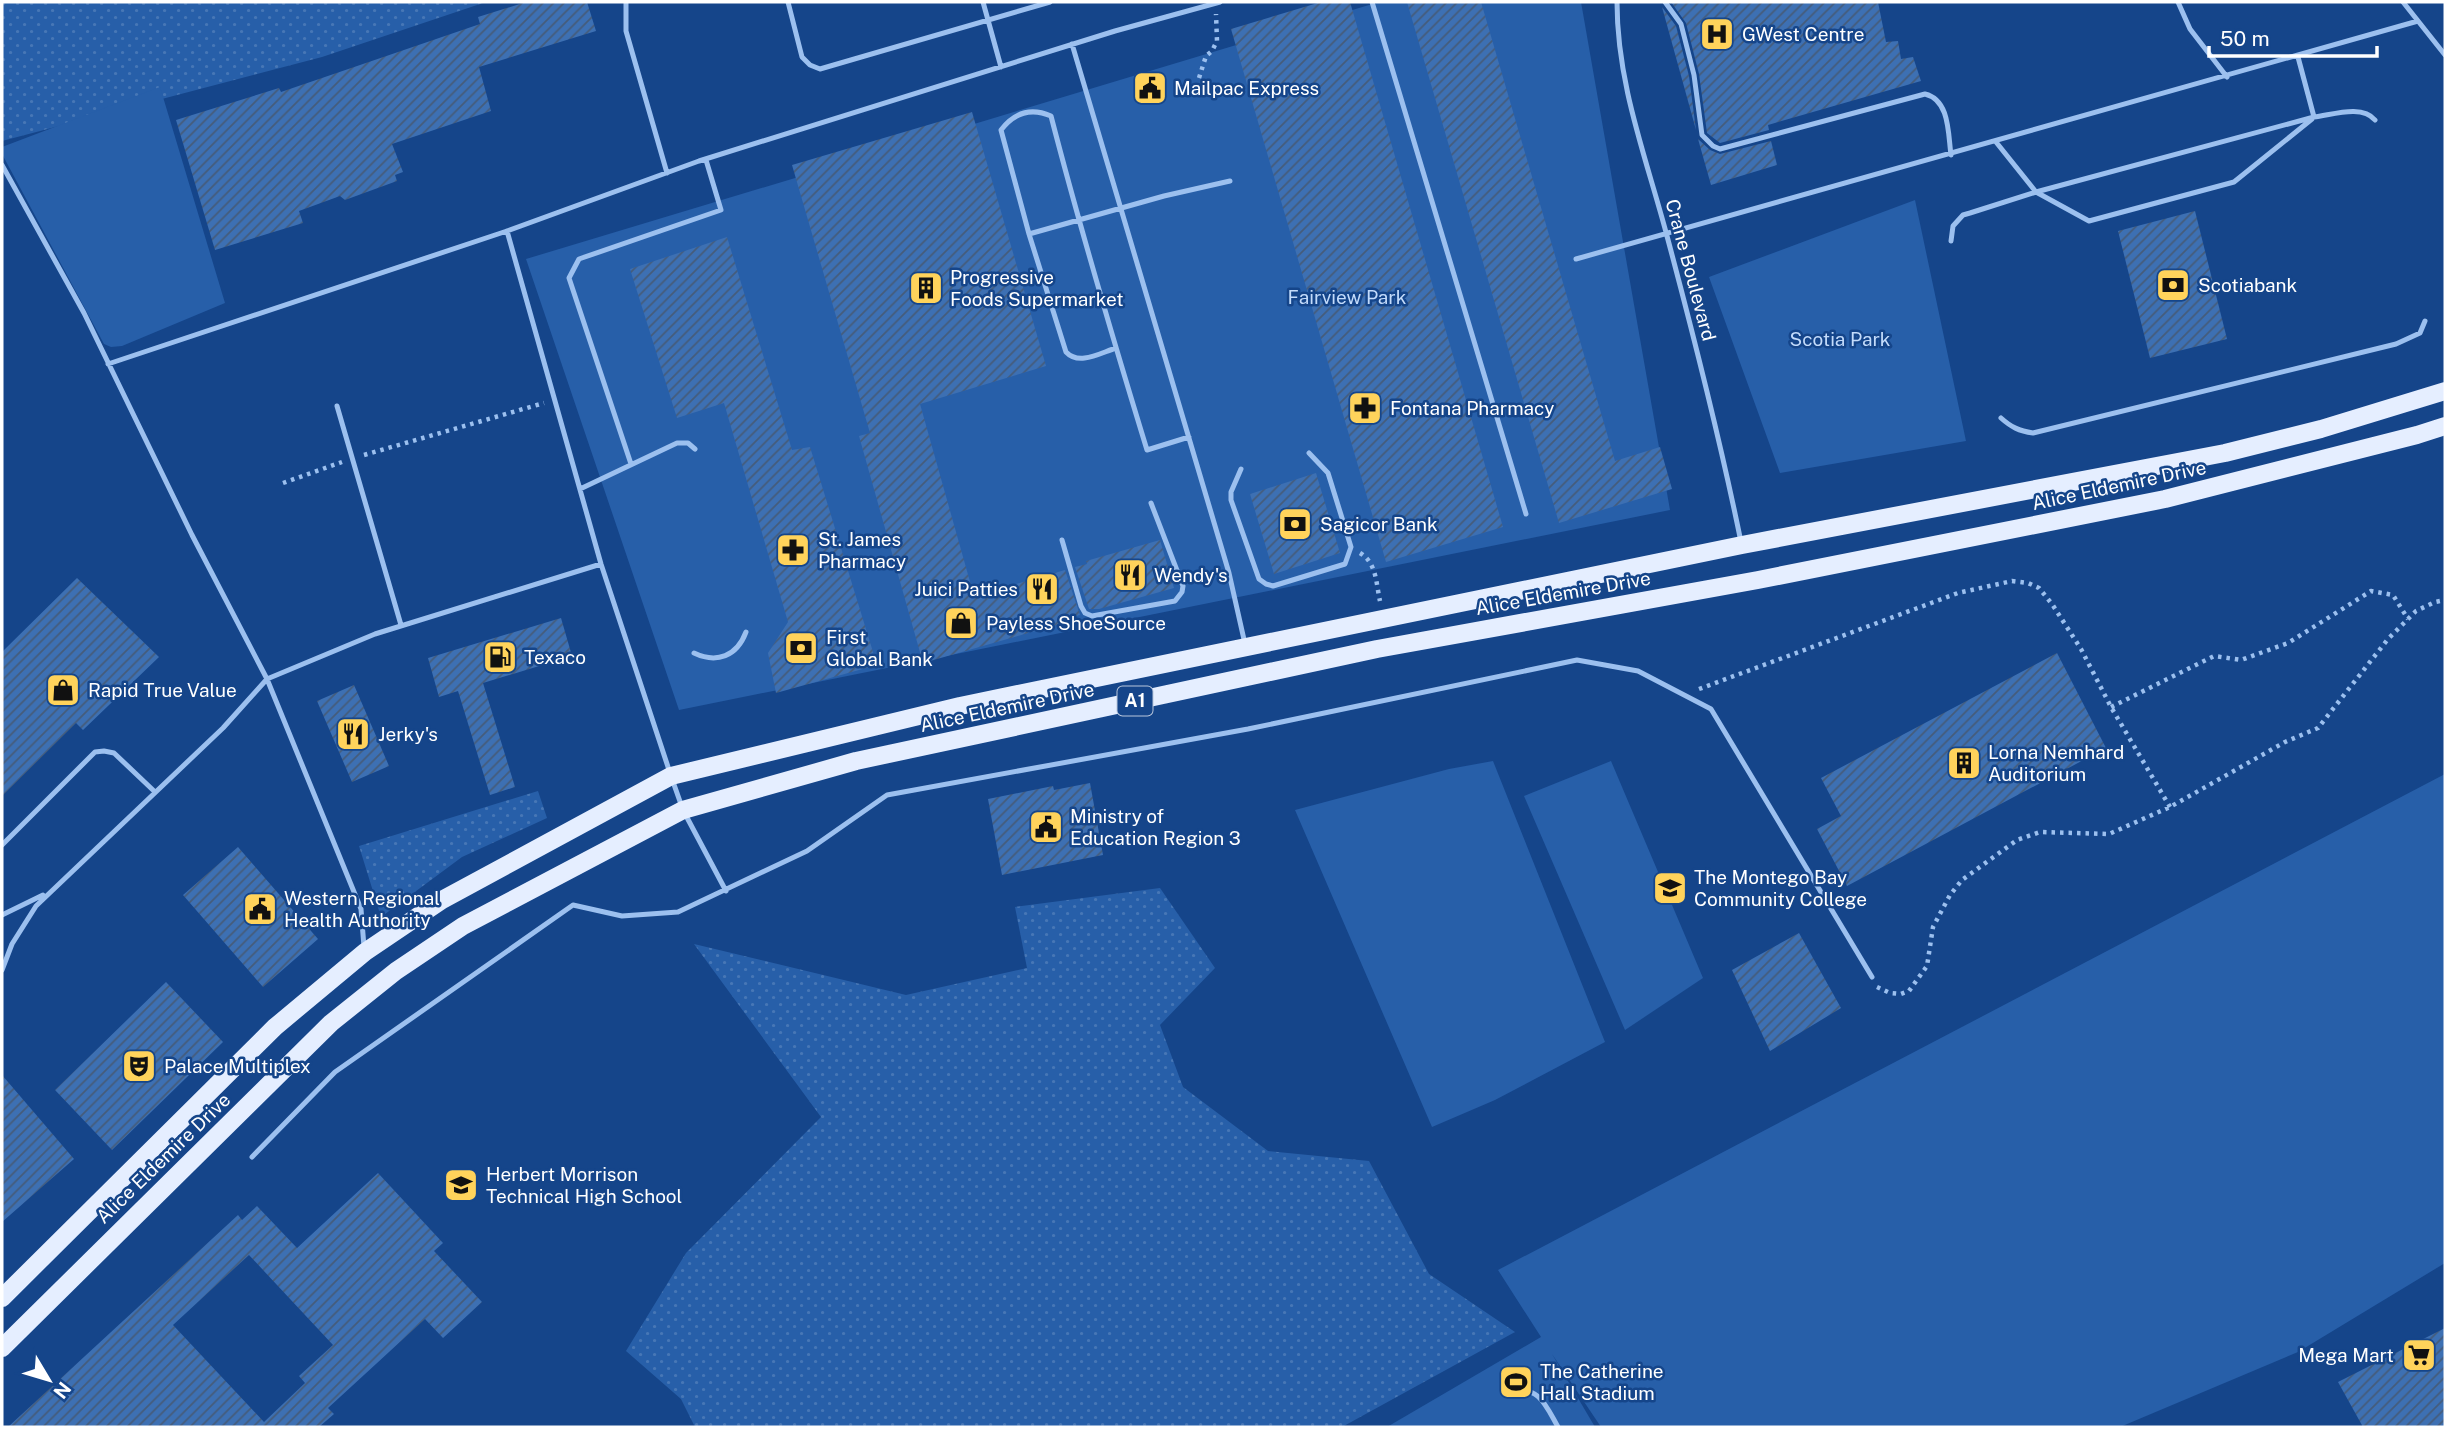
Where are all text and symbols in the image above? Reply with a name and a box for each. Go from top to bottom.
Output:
scale bar [2209,14,2377,58]
hospital icon: GWest Centre [1698,15,1736,53]
place label: GWest Centre [1742,23,1864,45]
text: 50 m [2220,26,2270,51]
public building icon: Mailpac Express [1131,69,1169,107]
place label: Mailpac Express [1174,77,1319,99]
street label: Crane Boulevard [1661,197,1721,343]
place label: Progressive Foods Supermarket [950,266,1124,310]
bank icon: Scotiabank [2154,266,2192,304]
building icon: Progressive Foods Supermarket [907,269,945,307]
place label: Scotiabank [2198,274,2298,296]
park label: Fairview Park [1288,286,1407,308]
park label: Scotia Park [1789,328,1891,350]
pharmacy icon: Fontana Pharmacy [1346,389,1384,427]
place label: Fontana Pharmacy [1390,397,1554,419]
street label: Alice Eldemire Drive [2030,456,2208,514]
bank icon: Sagicor Bank [1276,505,1314,543]
place label: Sagicor Bank [1320,513,1438,535]
place label: St. James Pharmacy [818,528,906,572]
pharmacy icon: St. James Pharmacy [774,531,812,569]
restaurant icon: Wendy's [1111,556,1149,594]
place label: Wendy's [1154,564,1228,586]
street label: Alice Eldemire Drive [1474,567,1652,619]
restaurant icon: Juici Patties [1023,570,1061,608]
place label: Juici Patties [914,578,1018,600]
shop icon: Payless ShoeSource [942,604,980,642]
place label: Payless ShoeSource [986,612,1166,634]
place label: First Global Bank [826,626,933,670]
bank icon: First Global Bank [782,629,820,667]
fuel station icon: Texaco [481,638,519,676]
place label: Texaco [524,646,586,668]
shop icon: Rapid True Value [44,671,82,709]
street label: Alice Eldemire Drive [918,678,1096,736]
place label: Rapid True Value [88,679,237,701]
road number: A1 [1118,686,1152,716]
restaurant icon: Jerky's [334,715,372,753]
place label: Jerky's [378,723,438,745]
place label: Lorna Nemhard Auditorium [1988,741,2124,785]
building icon: Lorna Nemhard Auditorium [1945,744,1983,782]
place label: Ministry of Education Region 3 [1070,805,1241,849]
public building icon: Ministry of Education Region 3 [1027,808,1065,846]
place label: The Montego Bay Community College [1694,866,1867,910]
school or university icon: The Montego Bay Community College [1651,869,1689,907]
place label: Western Regional Health Authority [284,887,440,931]
public building icon: Western Regional Health Authority [241,890,279,928]
theatre icon: Palace Multiplex [120,1047,158,1085]
place label: Palace Multiplex [164,1055,311,1077]
street label: Alice Eldemire Drive [91,1088,235,1228]
place label: Herbert Morrison Technical High School [486,1163,682,1207]
school or university icon: Herbert Morrison Technical High School [442,1166,480,1204]
supermarket icon: Mega Mart [2400,1336,2438,1374]
place label: Mega Mart [2298,1344,2394,1366]
north arrow [14,1345,84,1415]
place label: The Catherine Hall Stadium [1540,1360,1664,1404]
sports icon: The Catherine Hall Stadium [1497,1363,1535,1401]
text: N [49,1378,76,1403]

